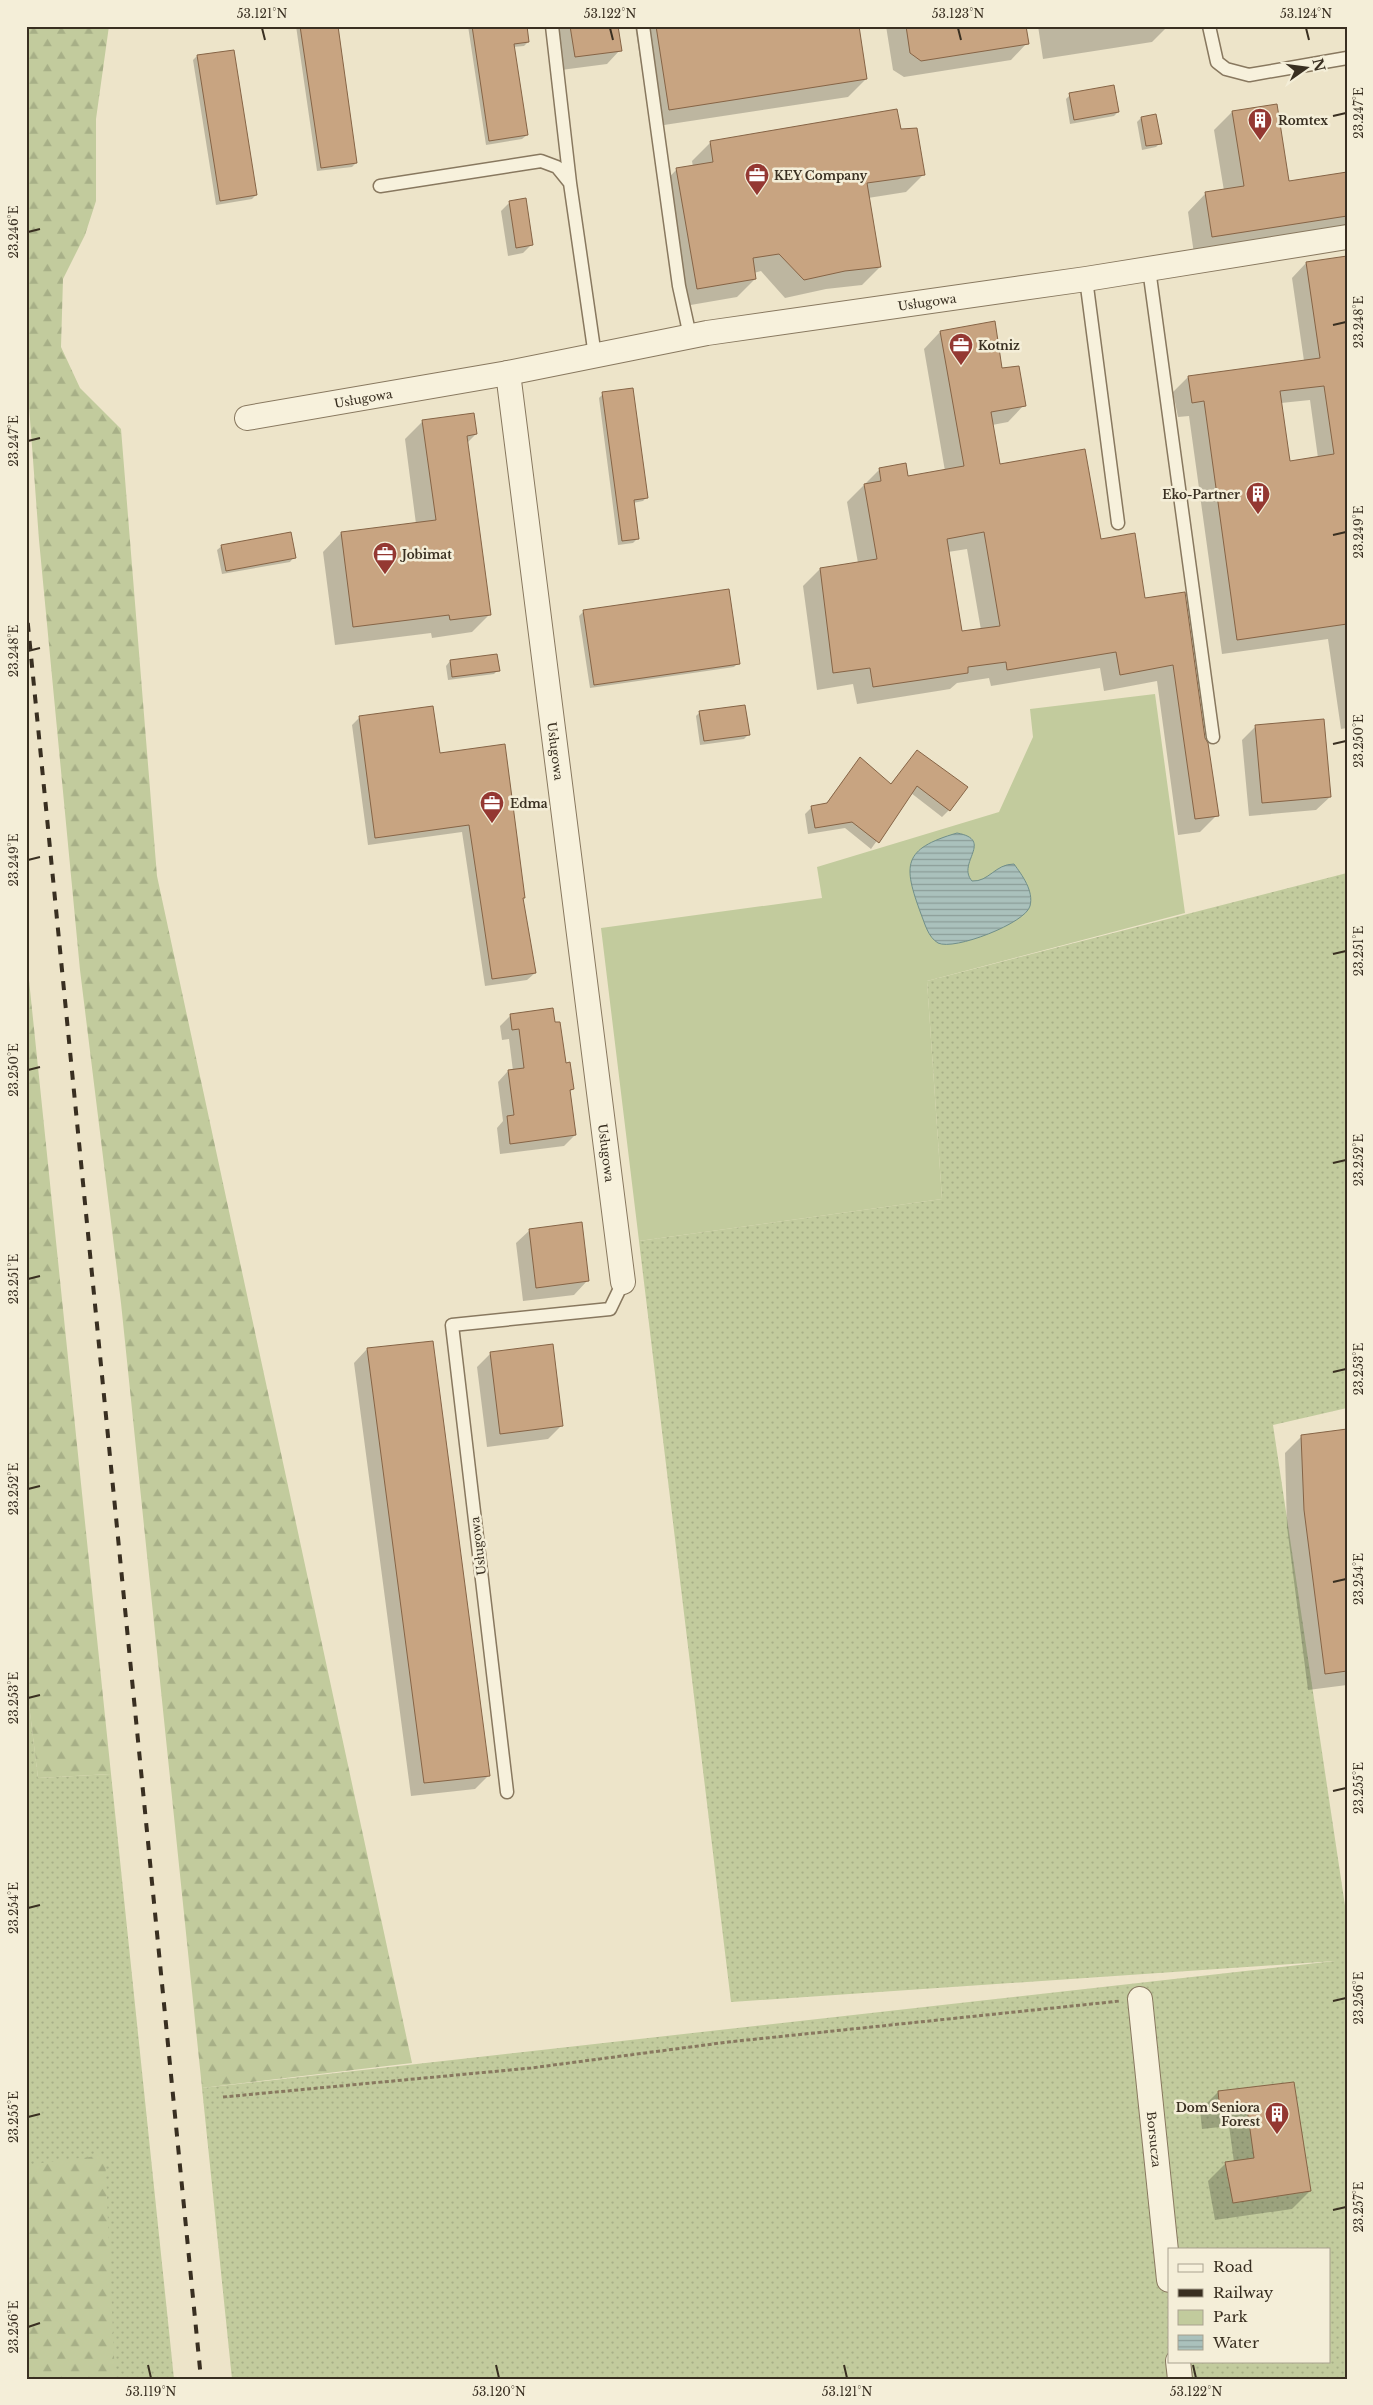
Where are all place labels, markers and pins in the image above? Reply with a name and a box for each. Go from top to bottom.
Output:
building icon: Romtex [1247,107,1273,141]
place label: Romtex [1278,113,1328,128]
office icon: KEY Company [744,162,770,196]
place label: KEY Company [774,168,868,183]
office icon: Kotniz [948,332,974,366]
place label: Kotniz [978,338,1020,353]
building icon: Eko-Partner [1245,481,1271,515]
place label: Eko-Partner [1162,487,1240,502]
office icon: Jobimat [372,541,398,575]
place label: Jobimat [399,547,452,562]
office icon: Edma [479,790,505,824]
place label: Edma [510,796,548,811]
place label: Dom Seniora Forest [1176,2100,1260,2129]
building icon: Dom Seniora Forest [1264,2101,1290,2135]

